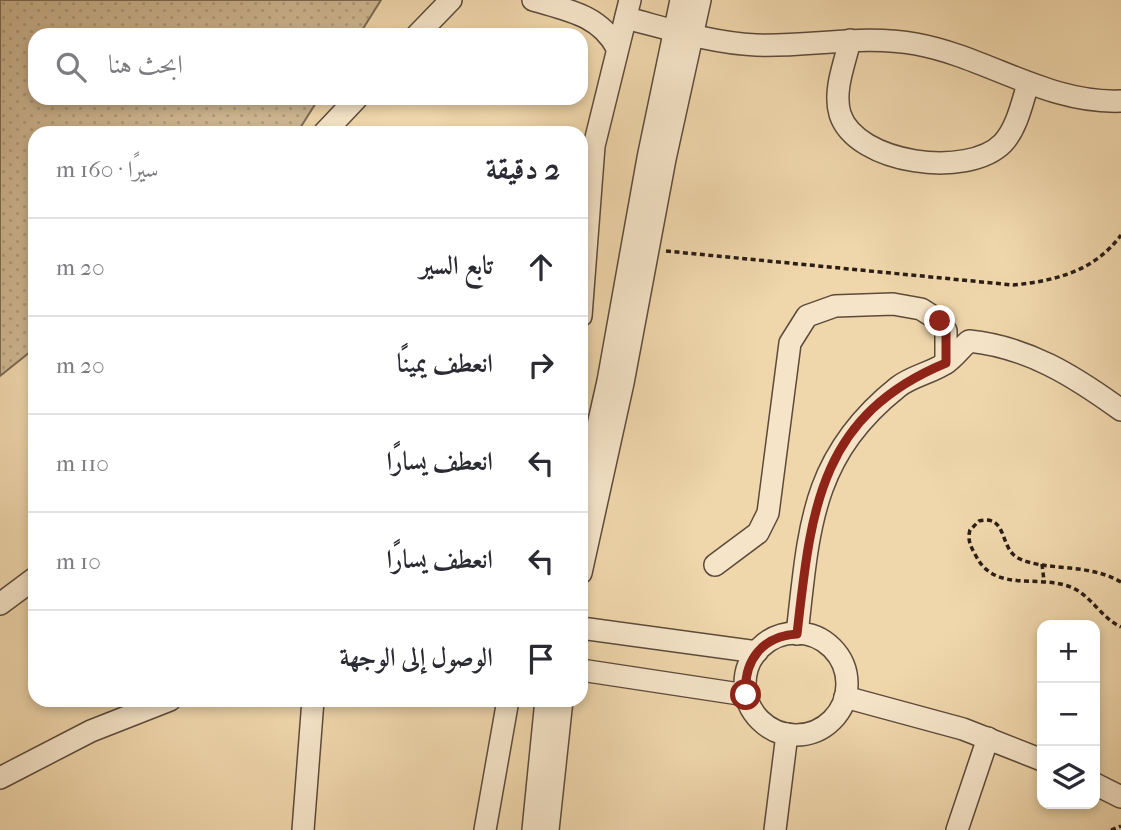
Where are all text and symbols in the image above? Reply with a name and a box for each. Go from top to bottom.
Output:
search box [28,28,588,105]
icon: search [52,48,90,86]
text: ابحث هنا [108,49,183,80]
text: 2 دقيقة [486,152,560,187]
text: سيرًا · 160 m [56,156,159,183]
icon: ahead [522,248,560,286]
text: تابع السير [420,250,493,281]
text: 20 m [56,254,105,281]
route end [924,305,955,336]
icon: right [522,346,560,384]
text: انعطف يمينًا [397,348,493,379]
text: 20 m [56,352,105,379]
icon: left [522,444,560,482]
text: انعطف يسارًا [386,446,493,477]
text: 110 m [56,450,109,477]
icon: left [522,542,560,580]
text: انعطف يسارًا [386,544,493,575]
text: 10 m [56,548,101,575]
map controls [1037,620,1100,809]
button: + [1037,620,1100,683]
icon: arrive [522,640,560,678]
text: الوصول إلى الوجهة [339,642,493,673]
route start [730,679,761,710]
button: − [1037,683,1100,746]
button: layers [1037,746,1100,809]

